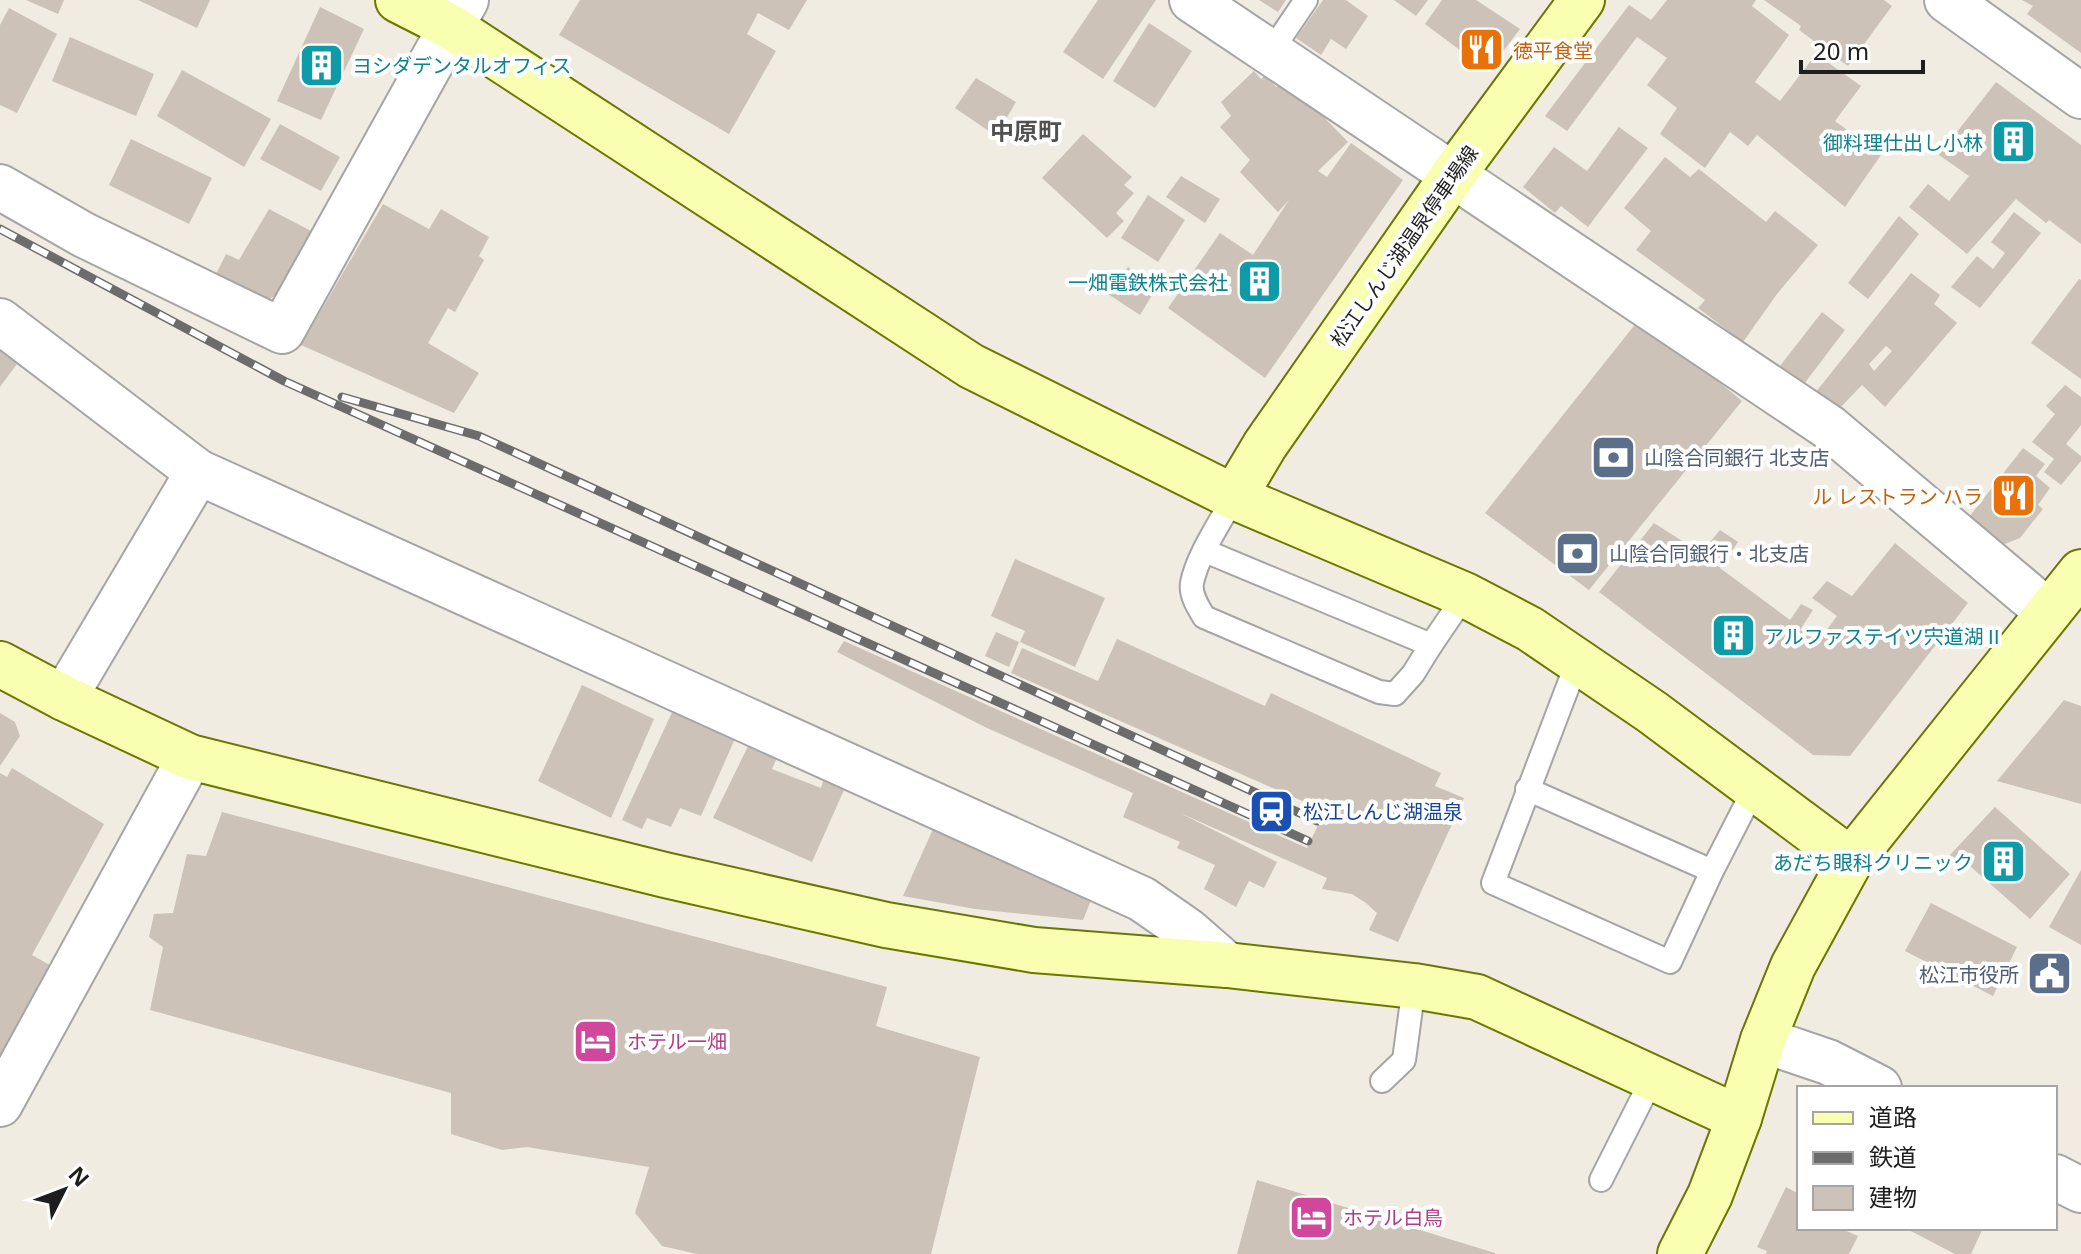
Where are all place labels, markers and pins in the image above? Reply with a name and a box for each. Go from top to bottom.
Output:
restaurant icon: 徳平食堂 [1458,26,1506,74]
place label: 徳平食堂 [1513,37,1593,64]
building icon: ヨシダデンタルオフィス [297,41,345,89]
place label: ヨシダデンタルオフィス [352,52,572,79]
building icon: 御料理仕出し小林 [1990,118,2038,166]
place label: 御料理仕出し小林 [1823,129,1983,156]
building icon: 一畑電鉄株式会社 [1235,258,1283,306]
place label: 一畑電鉄株式会社 [1068,269,1228,296]
bank icon: 山陰合同銀行 北支店 [1589,433,1637,481]
place label: 山陰合同銀行 北支店 [1644,444,1829,471]
restaurant icon: ル レストラン ハラ [1990,472,2038,520]
place label: ル レストラン ハラ [1813,483,1983,510]
bank icon: 山陰合同銀行・北支店 [1554,529,1602,577]
place label: 山陰合同銀行・北支店 [1609,540,1809,567]
building icon: アルファステイツ宍道湖Ⅱ [1709,612,1757,660]
place label: アルファステイツ宍道湖Ⅱ [1764,623,2004,650]
station icon: 松江しんじ湖温泉 [1248,787,1296,835]
place label: 松江しんじ湖温泉 [1303,798,1463,825]
building icon: あだち眼科クリニック [1980,838,2028,886]
place label: あだち眼科クリニック [1773,849,1973,876]
public building icon: 松江市役所 [2026,950,2074,998]
place label: 松江市役所 [1919,961,2019,988]
hotel icon: ホテル一畑 [572,1017,620,1065]
place label: ホテル一畑 [627,1028,727,1055]
hotel icon: ホテル白鳥 [1288,1193,1336,1241]
place label: ホテル白鳥 [1343,1204,1443,1231]

